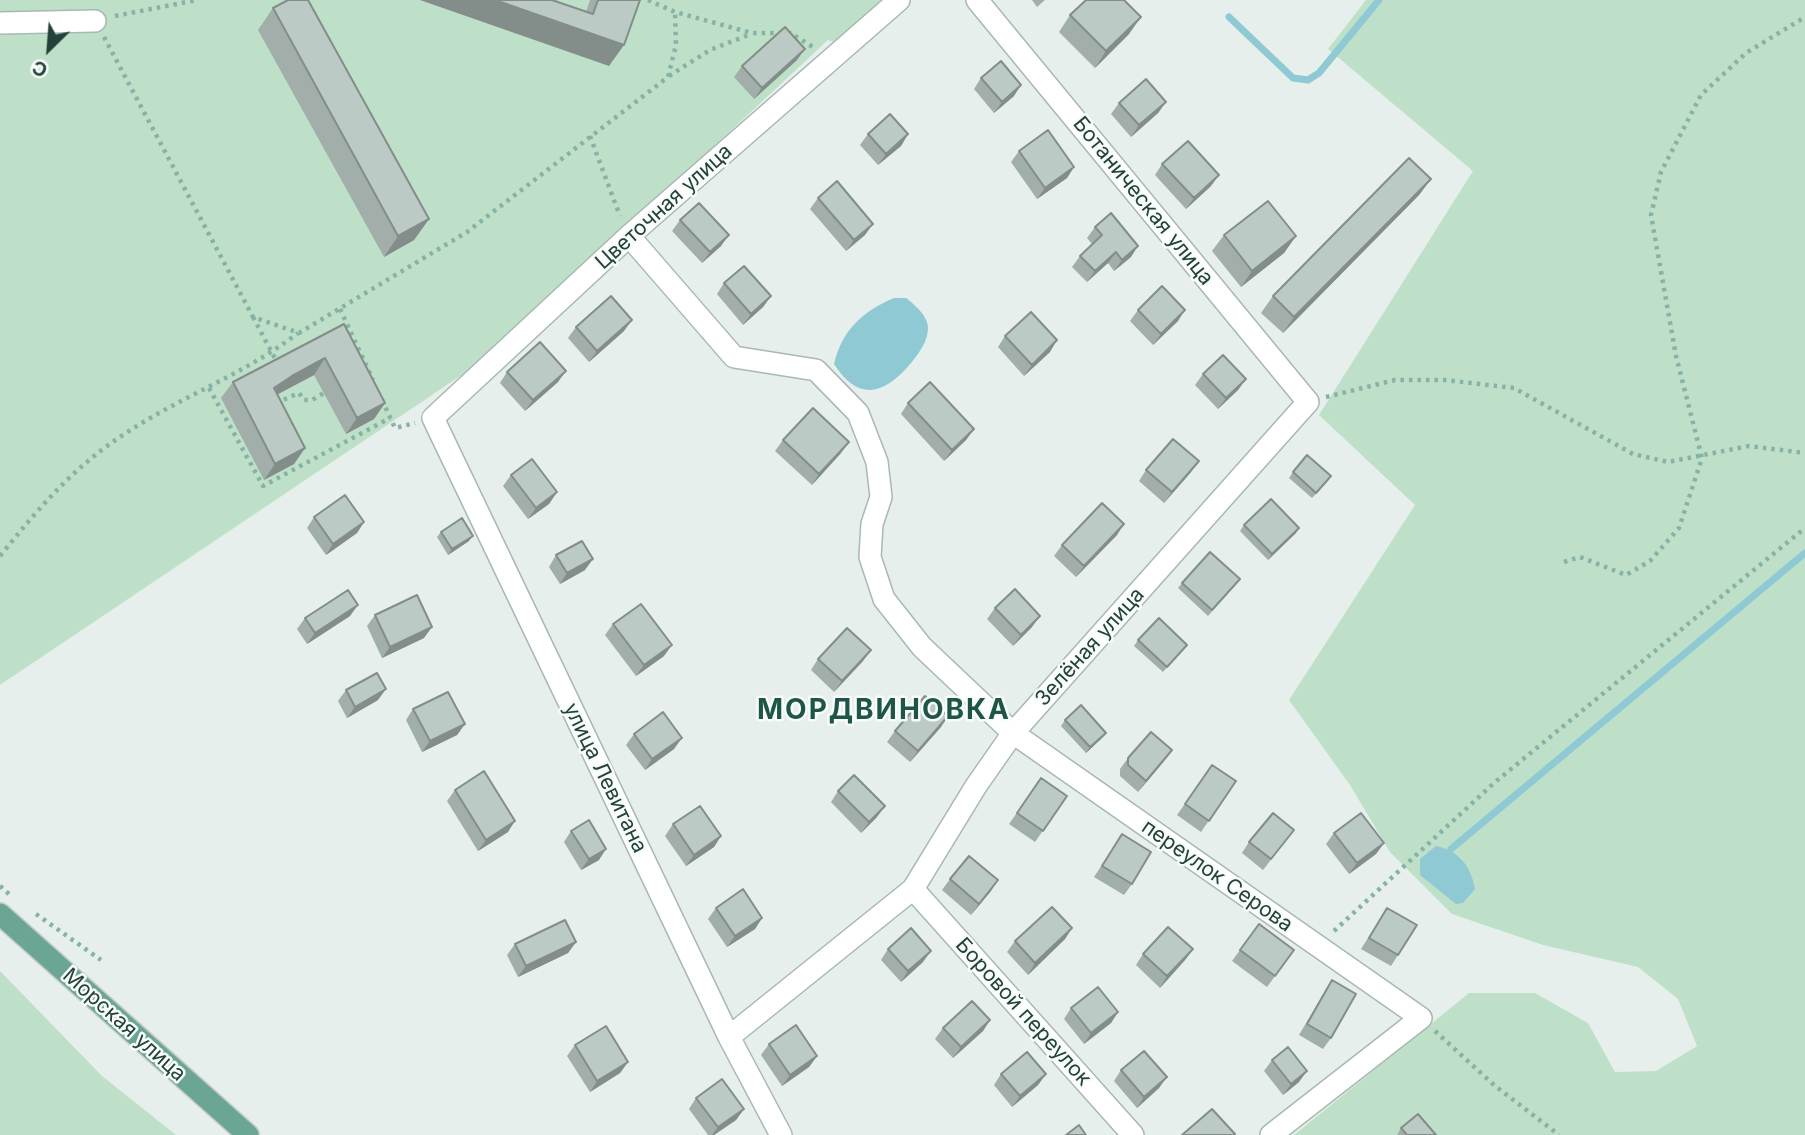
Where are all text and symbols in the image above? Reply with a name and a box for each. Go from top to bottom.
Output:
north arrow [14,14,84,84]
text: С [29,55,51,82]
street label: Ботаническая улица [1067,112,1219,290]
street label: Цветочная улица [591,139,737,275]
street label: Зелёная улица [1030,582,1150,712]
district label: МОРДВИНОВКА [758,694,1010,728]
street label: улица Левитана [558,699,652,857]
street label: переулок Серова [1137,814,1297,938]
street label: Боровой переулок [950,933,1096,1091]
street label: Морская улица [57,963,191,1087]

